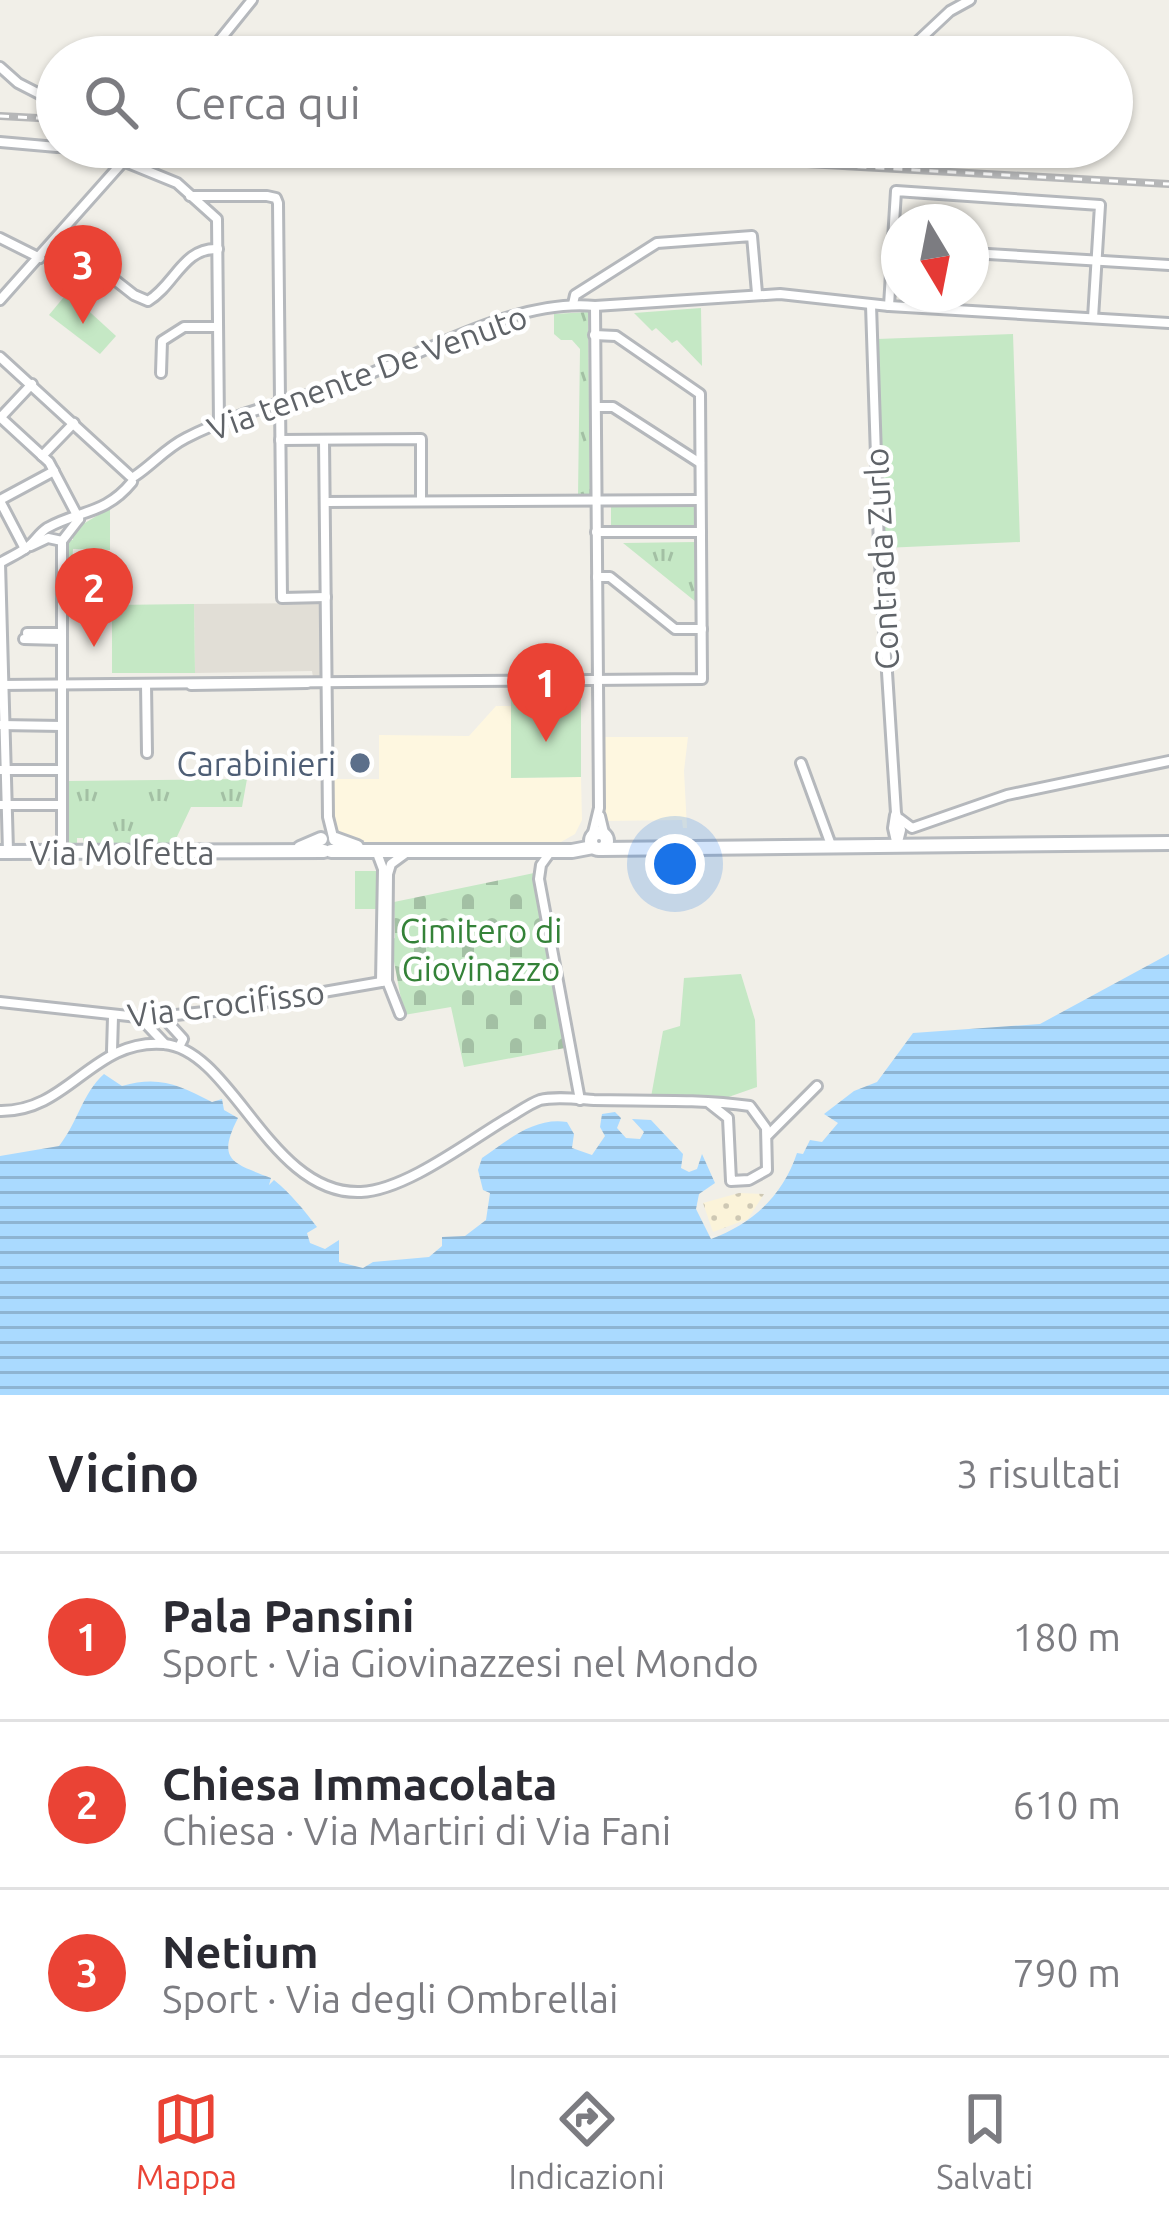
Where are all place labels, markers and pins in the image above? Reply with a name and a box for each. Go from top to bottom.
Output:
pin: 3 [44,225,122,324]
pin: 2 [55,548,133,647]
pin: 1 [507,643,585,742]
place label: Carabinieri [176,745,336,782]
marker: Carabinieri [347,750,373,776]

